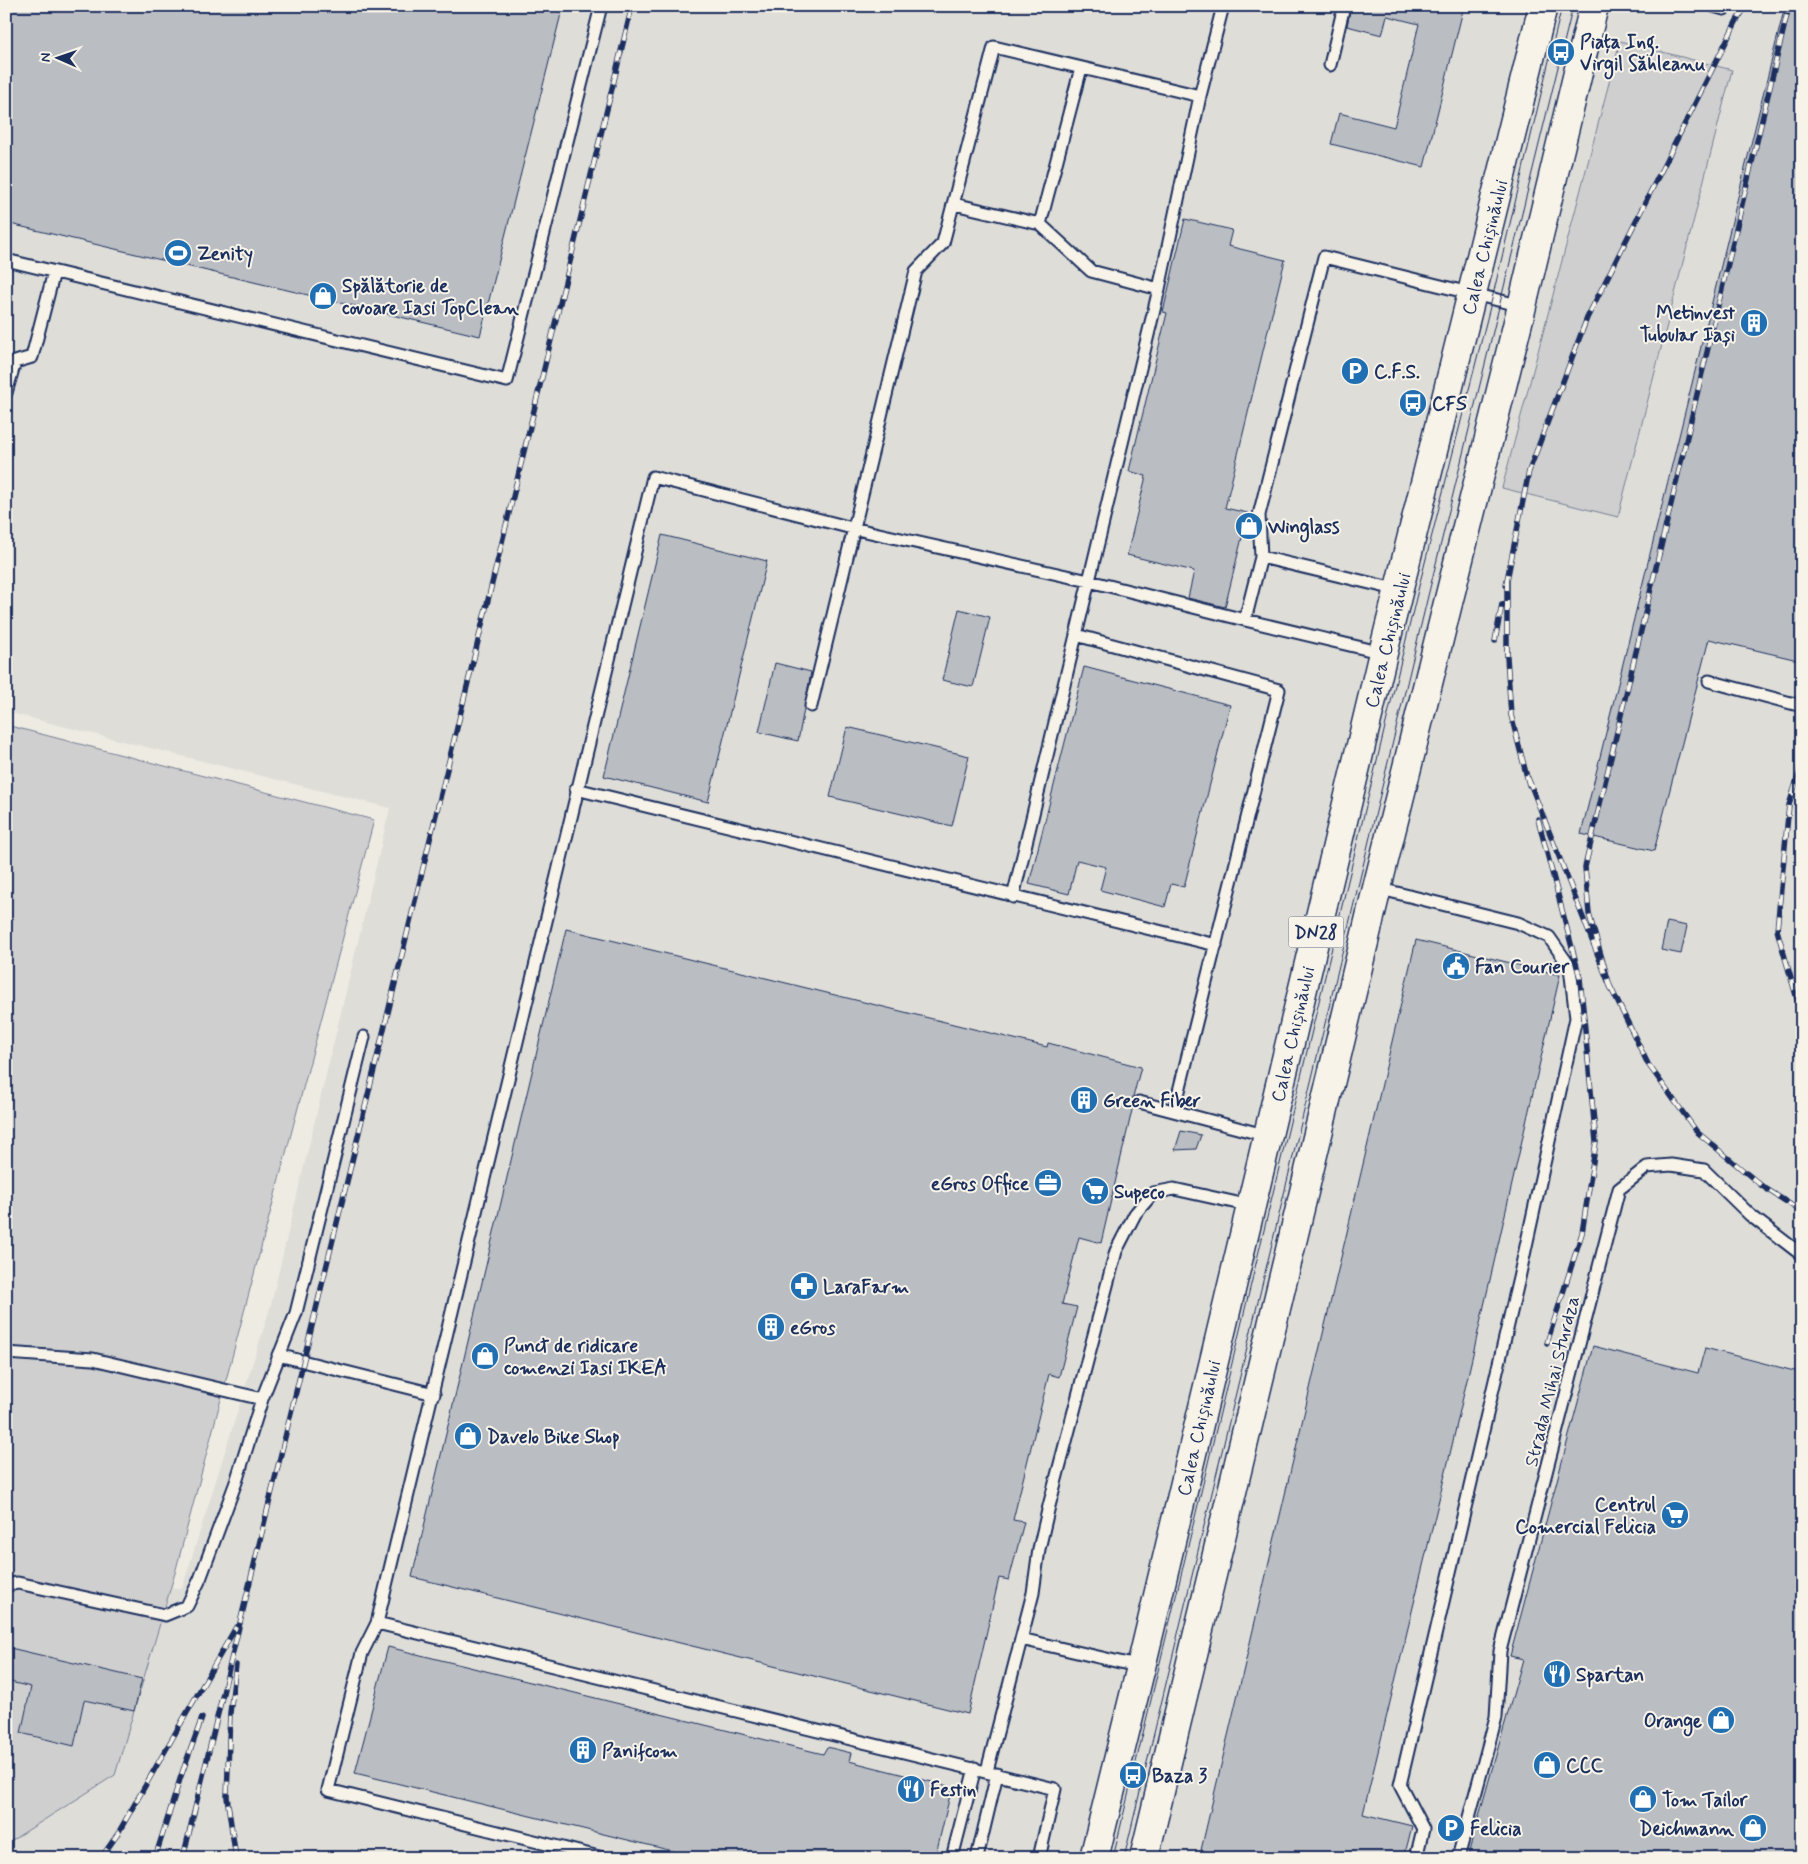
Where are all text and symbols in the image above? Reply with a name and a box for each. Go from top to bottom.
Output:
place label: Piața Ing. Virgil Săhleanu [1580,30,1706,80]
north arrow [32,32,82,82]
bus stop icon: Piața Ing. Virgil Săhleanu [1546,37,1576,67]
text: N [37,53,55,63]
street label: Calea Chișinăului [1457,177,1514,318]
sports icon: Zenity [163,238,193,268]
place label: Zenity [197,242,253,268]
place label: Spălătorie de covoare Iasi TopClean [342,274,519,321]
shop icon: Spălătorie de covoare Iasi TopClean [308,281,338,311]
place label: Metinvest Tubular Iași [1640,301,1736,348]
building icon: Metinvest Tubular Iași [1739,308,1769,338]
parking icon: C.F.S. [1340,356,1370,386]
place label: C.F.S. [1374,360,1420,385]
bus stop icon: CFS [1398,388,1428,418]
place label: CFS [1432,392,1467,417]
shop icon: Winglass [1234,511,1264,541]
place label: Winglass [1267,515,1340,543]
street label: Calea Chișinăului [1360,570,1417,711]
road number: DN28 [1288,916,1344,948]
public building icon: Fan Courier [1441,951,1471,981]
place label: Fan Courier [1475,955,1570,980]
street label: Calea Chișinăului [1266,964,1321,1105]
building icon: Green Fiber [1069,1085,1099,1115]
place label: Green Fiber [1103,1089,1201,1114]
office icon: eGros Office [1033,1168,1063,1198]
place label: eGros Office [931,1172,1030,1197]
supermarket icon: Supeco [1080,1176,1110,1206]
place label: Supeco [1114,1180,1165,1205]
pharmacy icon: LaraFarm [789,1271,819,1301]
place label: LaraFarm [823,1275,909,1300]
street label: Strada Mihai Sturdza [1519,1293,1586,1469]
building icon: eGros [756,1312,786,1342]
place label: eGros [790,1316,836,1341]
place label: Punct de ridicare comenzi Iasi IKEA [504,1334,667,1381]
shop icon: Punct de ridicare comenzi Iasi IKEA [470,1341,500,1371]
street label: Calea Chișinăului [1172,1358,1227,1499]
shop icon: Davelo Bike Shop [453,1421,483,1451]
place label: Davelo Bike Shop [487,1425,620,1450]
place label: Centrul Comercial Felicia [1515,1493,1656,1540]
supermarket icon: Centrul Comercial Felicia [1660,1500,1690,1530]
restaurant icon: Spartan [1542,1659,1572,1689]
place label: Spartan [1576,1663,1644,1688]
shop icon: Orange [1706,1705,1736,1735]
place label: Orange [1644,1709,1702,1737]
building icon: Panifcom [568,1735,598,1765]
place label: Panifcom [602,1739,678,1764]
shop icon: CCC [1532,1750,1562,1780]
place label: CCC [1566,1754,1604,1779]
bus stop icon: Baza 3 [1118,1760,1148,1790]
place label: Baza 3 [1152,1764,1207,1789]
restaurant icon: Festin [896,1774,926,1804]
place label: Festin [930,1778,977,1803]
shop icon: Tom Tailor [1628,1784,1658,1814]
place label: Tom Tailor [1662,1788,1749,1813]
parking icon: Felicia [1436,1813,1466,1843]
shop icon: Deichmann [1738,1813,1768,1843]
place label: Felicia [1470,1817,1522,1842]
place label: Deichmann [1639,1817,1734,1842]

